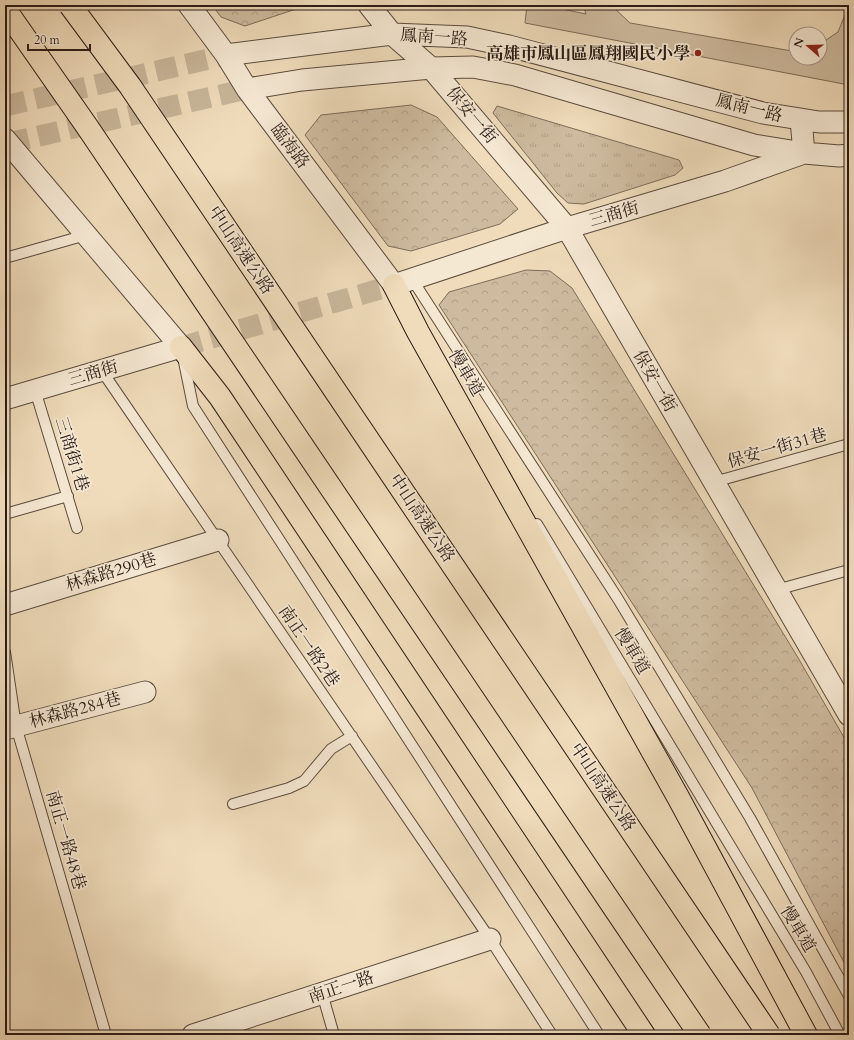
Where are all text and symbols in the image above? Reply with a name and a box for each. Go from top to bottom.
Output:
street label: 鳳南一路 [399,23,469,51]
scale bar [28,26,90,52]
north arrow [788,26,828,66]
text: 20 m [34,32,61,48]
text: N [790,35,808,50]
place label: 高雄市鳳山區鳳翔國民小學 [486,42,690,65]
marker: 高雄市鳳山區鳳翔國民小學 [693,48,703,58]
street label: 保安一街 [441,82,503,148]
street label: 鳳南一路 [713,89,785,127]
street label: 臨海路 [265,119,315,173]
street label: 三商街 [586,196,642,232]
street label: 中山高速公路 [203,201,279,299]
street label: 慢車道 [443,345,489,401]
street label: 保安一街 [628,346,682,416]
street label: 三商街 [65,355,121,391]
street label: 三商街1巷 [50,414,94,494]
street label: 保安一街31巷 [725,423,829,473]
street label: 中山高速公路 [384,469,460,567]
street label: 林森路290巷 [63,547,159,597]
street label: 南正一路2巷 [273,601,345,691]
street label: 慢車道 [609,623,655,679]
street label: 林森路284巷 [27,687,123,733]
street label: 中山高速公路 [565,738,641,836]
street label: 南正一路48巷 [41,788,91,892]
street label: 慢車道 [775,901,821,957]
street label: 南正一路 [305,966,377,1008]

